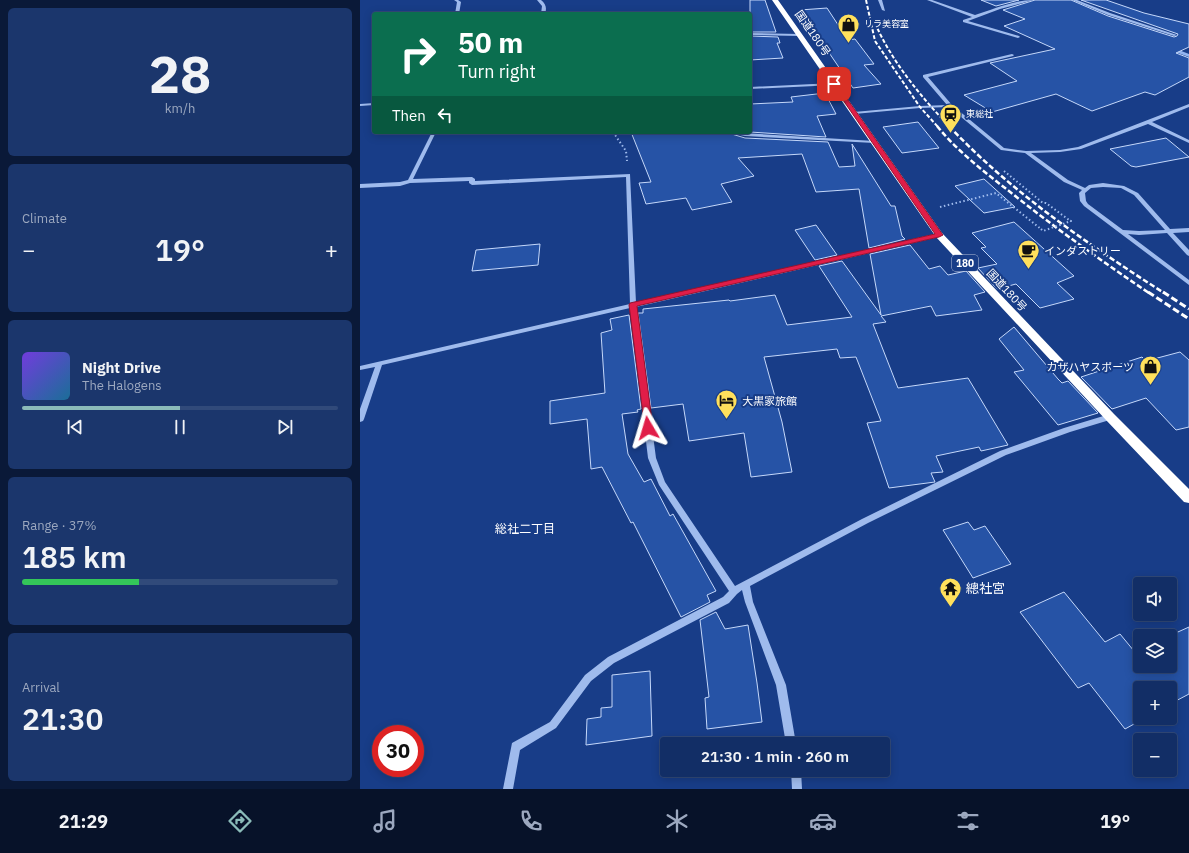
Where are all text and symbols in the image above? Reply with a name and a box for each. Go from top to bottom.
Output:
street label: 国道180号 [792,7,834,59]
shop icon: リラ美容室 [836,11,862,44]
place label: リラ美容室 [864,18,909,29]
text: 50 m [458,24,523,61]
icon: right [392,28,444,80]
text: 28 [149,40,211,107]
text: Turn right [458,60,536,83]
pin [817,67,851,101]
icon: arrive [823,73,845,95]
text: km/h [165,100,195,117]
station icon: 東総社 [937,101,963,134]
icon: left [434,104,456,126]
text: Then [392,106,426,125]
place label: 東総社 [966,108,993,119]
text: Climate [22,210,67,227]
text: 19° [155,230,205,269]
text: − [22,235,35,264]
text: + [325,235,338,264]
cafe icon: インダストリー [1016,238,1042,271]
place label: インダストリー [1044,244,1121,258]
road number: 180 [952,255,978,271]
street label: 国道180号 [984,266,1030,314]
shop icon: カザハヤスポーツ [1137,354,1163,387]
text: Night Drive [82,358,161,377]
place label: カザハヤスポーツ [1046,360,1134,374]
text: The Halogens [82,377,162,394]
hotel icon: 大黒家旅館 [714,388,740,421]
place label: 大黒家旅館 [742,394,797,408]
position arrow [627,407,669,449]
icon: previous [64,416,86,438]
icon: pause [169,416,191,438]
icon: next [274,416,296,438]
text: Range · 37% [22,517,96,534]
district label: 総社二丁目 [495,521,555,536]
text: 185 km [22,537,127,576]
temple icon: 總社宮 [937,575,963,608]
map controls [1133,577,1177,777]
button: sound [1133,577,1177,621]
place label: 總社宮 [966,580,1005,597]
button: layers [1133,629,1177,673]
text: Arrival [22,679,60,696]
button: + [1133,681,1177,725]
text: 21:30 [22,699,104,738]
speed limit sign: 30 [372,725,424,777]
button: − [1133,733,1177,777]
text: 21:30 · 1 min · 260 m [701,747,849,766]
icon: directions [226,807,254,835]
icon: music [371,807,399,835]
icon: phone [517,807,545,835]
icon: climate [663,807,691,835]
icon: car [809,807,837,835]
icon: filters [954,807,982,835]
text: 21:29 [59,810,108,833]
text: 19° [1100,810,1130,833]

